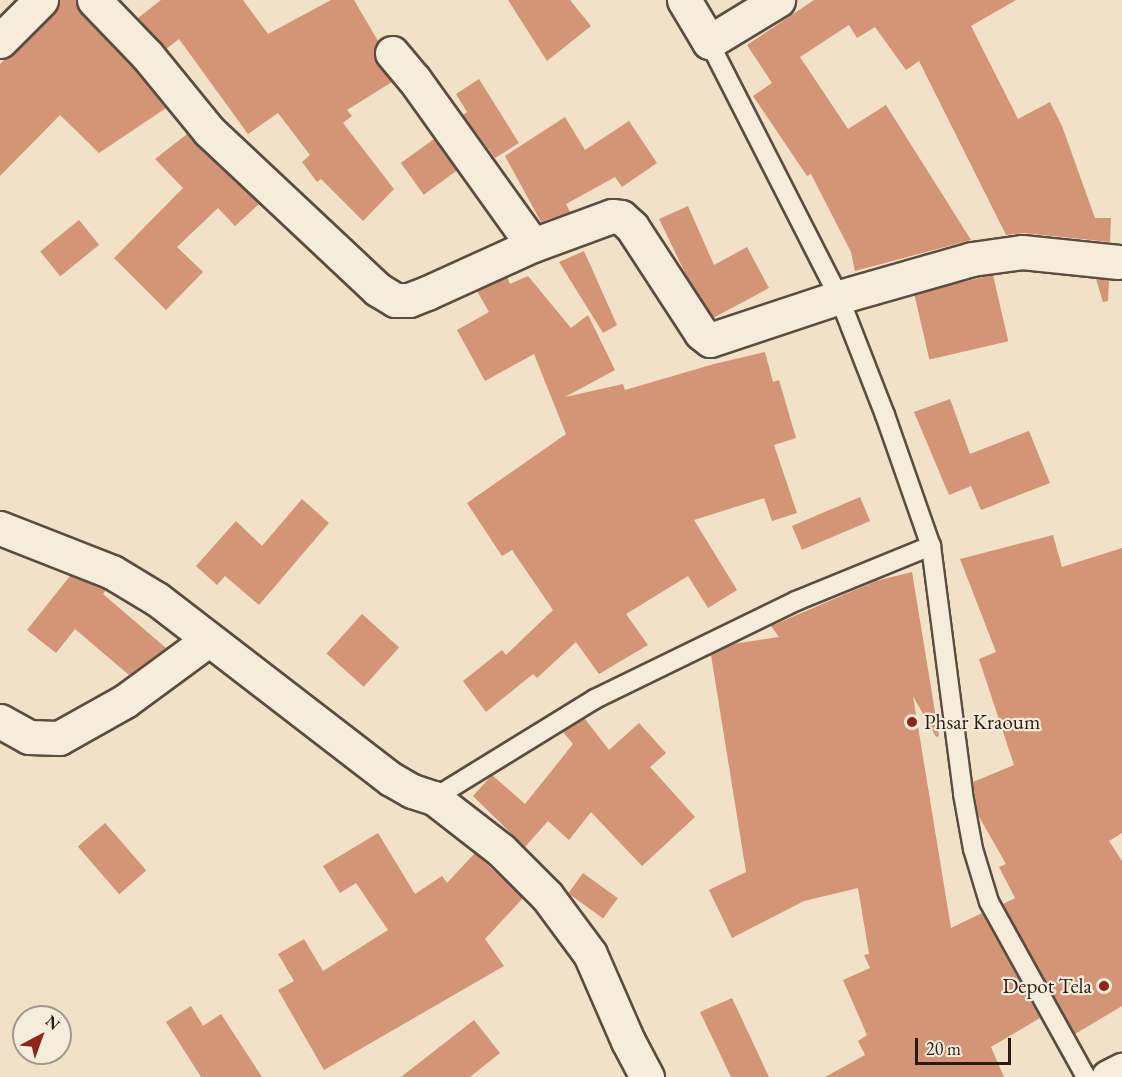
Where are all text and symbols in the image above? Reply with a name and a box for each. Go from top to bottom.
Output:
place label: Phsar Kraoum [924,709,1040,735]
marker: Phsar Kraoum [905,715,919,729]
place label: Depot Tela [1002,973,1092,999]
marker: Depot Tela [1097,979,1111,993]
north arrow [12,1005,72,1065]
text: N [41,1010,65,1035]
scale bar [918,1026,1014,1064]
text: 20 m [926,1037,961,1060]

